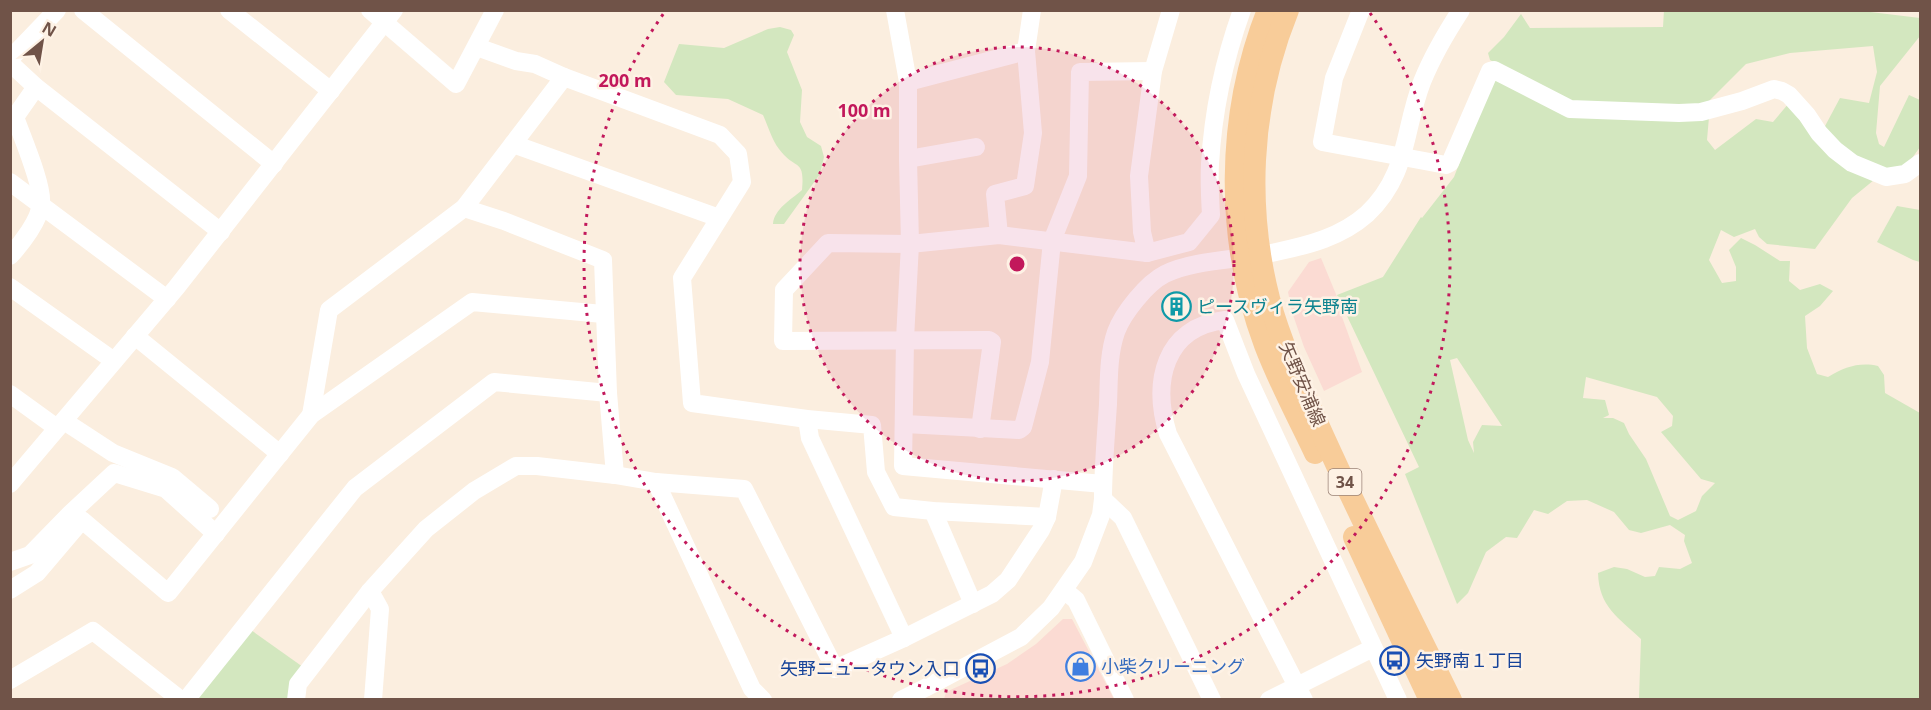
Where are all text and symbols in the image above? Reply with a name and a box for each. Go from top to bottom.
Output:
north arrow [12,12,72,72]
text: N [38,16,61,42]
text: 200 m [598,68,652,92]
text: 100 m [837,98,891,122]
centre of rings [1007,254,1027,274]
building icon: ピースヴィラ矢野南 [1160,291,1192,323]
place label: ピースヴィラ矢野南 [1197,294,1358,318]
street label: 矢野安浦線 [1274,337,1332,430]
road number: 34 [1328,469,1362,495]
bus stop icon: 矢野南１丁目 [1379,645,1411,677]
place label: 矢野南１丁目 [1416,648,1524,672]
shop icon: 小柴クリーニング [1064,651,1096,683]
bus stop icon: 矢野ニュータウン入口 [965,653,997,685]
place label: 小柴クリーニング [1101,654,1245,678]
place label: 矢野ニュータウン入口 [780,656,960,680]

